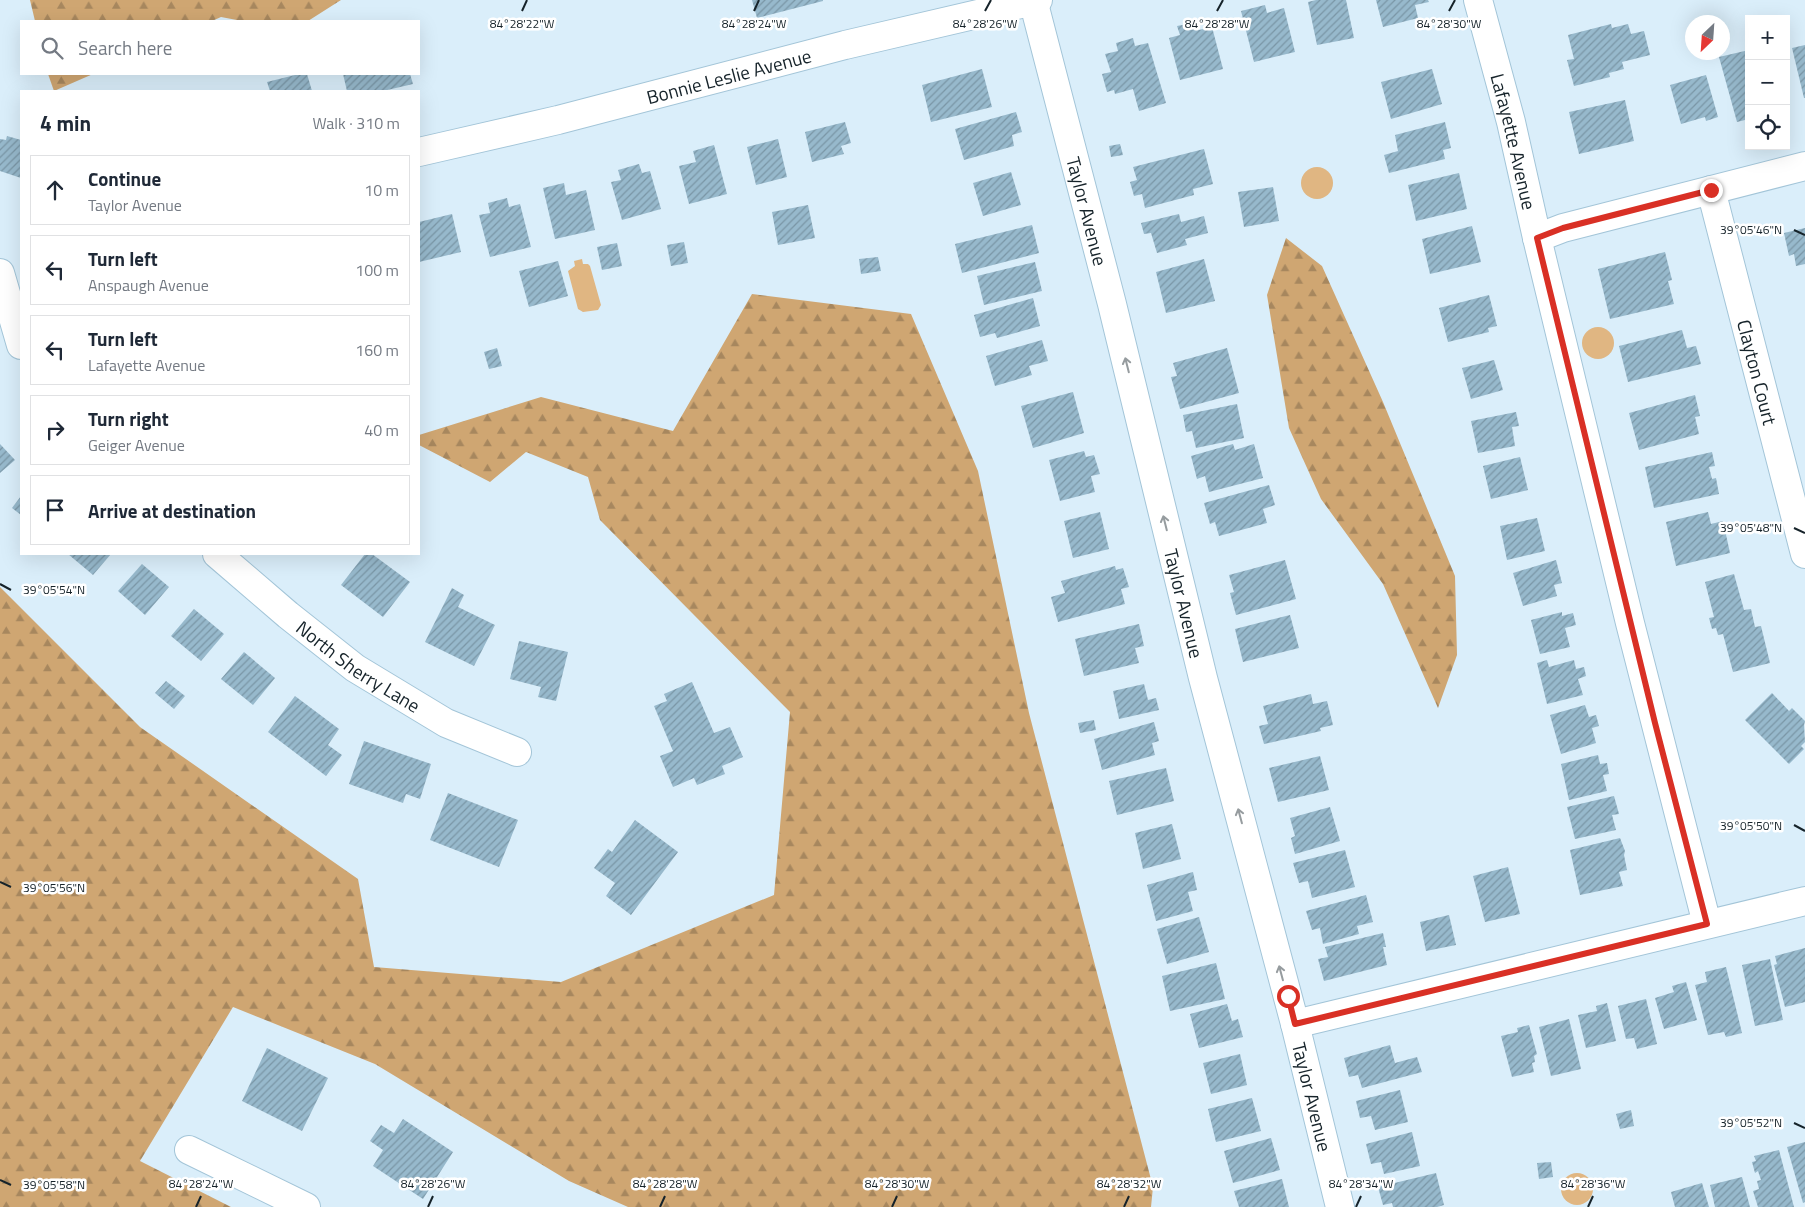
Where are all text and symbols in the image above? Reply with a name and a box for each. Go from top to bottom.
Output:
text: 84°28'22"W [490,14,555,33]
text: 84°28'24"W [722,14,787,33]
text: 84°28'26"W [953,14,1018,33]
text: 84°28'28"W [1185,14,1250,33]
text: 84°28'30"W [1417,14,1482,33]
north arrow [1685,15,1730,60]
map controls [1745,15,1790,150]
button: + [1745,15,1790,60]
search box [20,20,420,75]
text: Search here [78,33,172,62]
icon: search [38,34,66,62]
street label: Bonnie Leslie Avenue [643,40,814,111]
button: − [1745,60,1790,105]
street label: Lafayette Avenue [1484,70,1545,212]
button: locate [1745,105,1790,150]
text: 4 min [40,107,91,139]
text: Walk · 310 m [312,111,400,135]
street label: Taylor Avenue [1060,153,1116,269]
text: Continue [88,164,161,193]
icon: ahead [41,176,69,204]
text: 10 m [364,178,399,202]
route end [1700,179,1723,202]
text: Taylor Avenue [88,193,182,217]
text: 39°05'46"N [1720,220,1782,239]
text: Turn left [88,244,158,273]
icon: left [41,256,69,284]
text: 100 m [355,258,399,282]
text: Anspaugh Avenue [88,273,209,297]
street label: Clayton Court [1730,316,1786,428]
text: Turn left [88,324,158,353]
icon: left [41,336,69,364]
text: 160 m [355,338,399,362]
text: Lafayette Avenue [88,353,205,377]
one-way arrow [1121,357,1131,373]
text: Turn right [88,404,169,433]
icon: right [41,416,69,444]
text: 40 m [364,418,399,442]
text: Geiger Avenue [88,433,185,457]
icon: arrive [41,496,69,524]
text: Arrive at destination [88,496,256,525]
one-way arrow [1160,515,1169,531]
text: 39°05'48"N [1720,518,1782,537]
street label: Taylor Avenue [1158,546,1212,661]
text: 39°05'54"N [23,580,85,599]
street label: North Sherry Lane [290,613,426,719]
one-way arrow [1234,808,1244,824]
text: 39°05'50"N [1720,816,1782,835]
text: 39°05'56"N [23,878,85,897]
one-way arrow [1276,965,1285,981]
route start [1277,985,1300,1008]
street label: Taylor Avenue [1285,1039,1340,1154]
text: 39°05'52"N [1720,1113,1782,1132]
text: 84°28'24"W [169,1174,234,1193]
text: 84°28'26"W [401,1174,466,1193]
text: 84°28'28"W [633,1174,698,1193]
text: 84°28'30"W [865,1174,930,1193]
text: 84°28'32"W [1097,1174,1162,1193]
text: 84°28'34"W [1329,1174,1394,1193]
text: 84°28'36"W [1561,1174,1626,1193]
text: 39°05'58"N [23,1175,85,1194]

